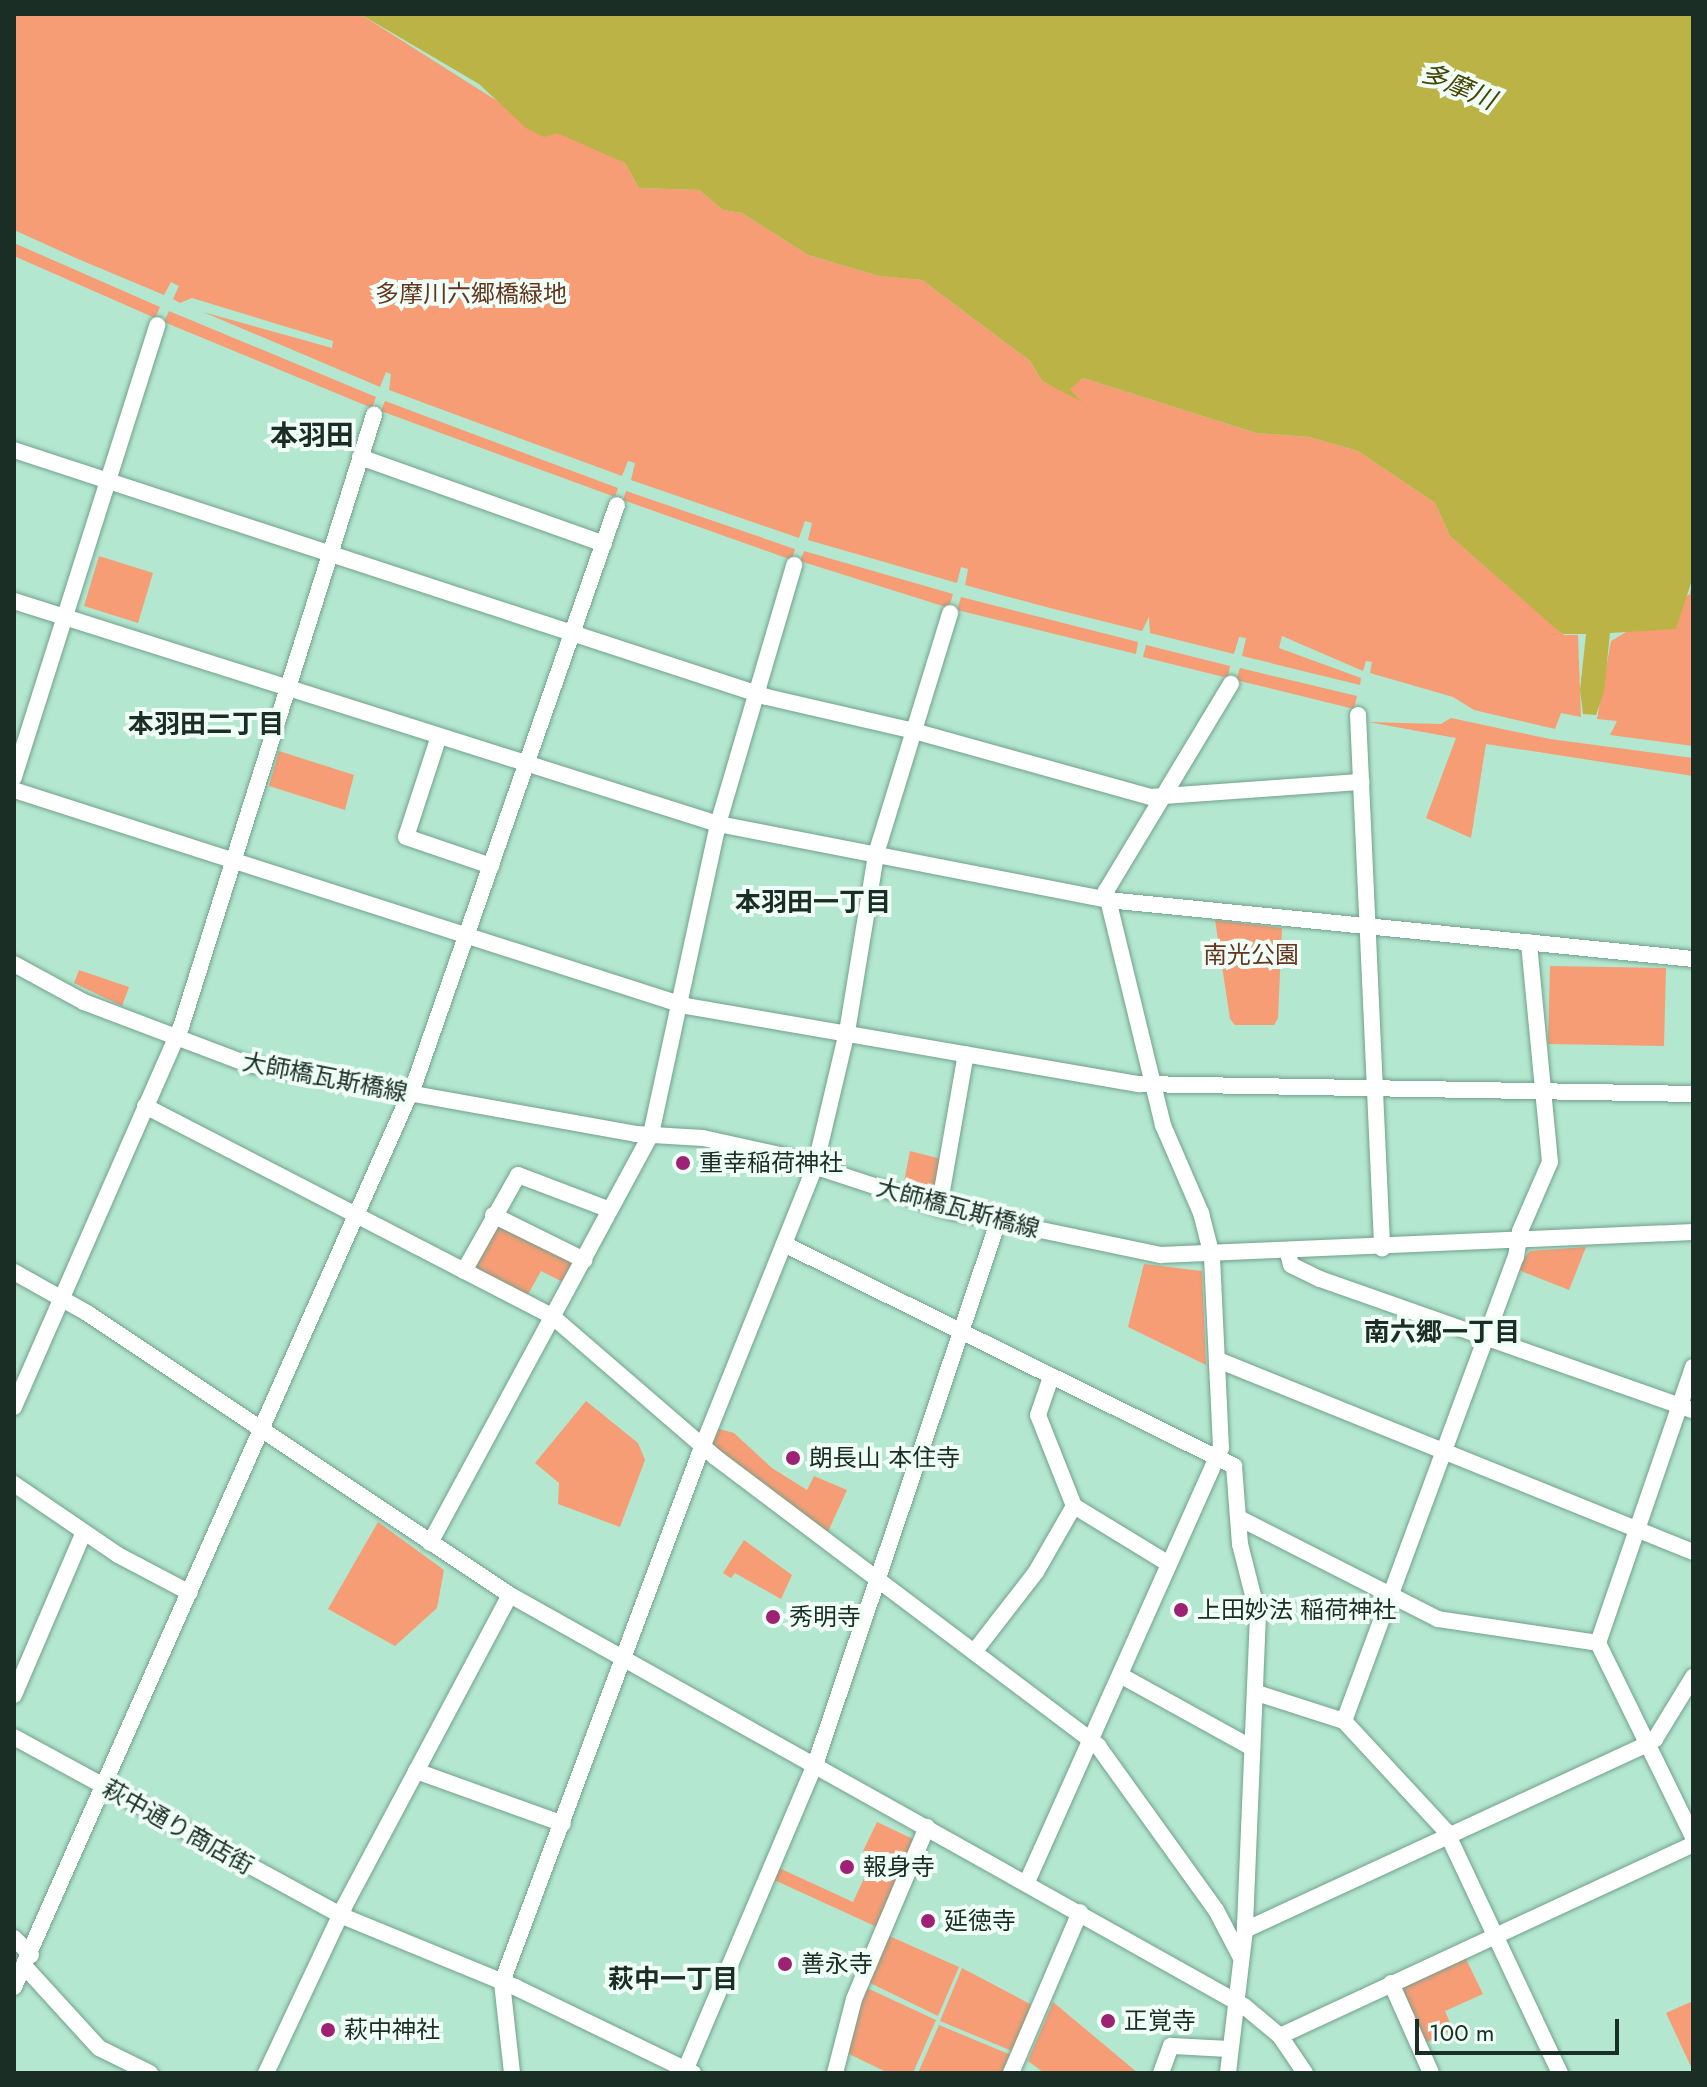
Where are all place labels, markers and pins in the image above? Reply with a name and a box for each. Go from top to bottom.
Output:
place label: 重幸稲荷神社 [699,1149,843,1177]
marker: 重幸稲荷神社 [674,1154,692,1172]
place label: 朗長山 本住寺 [809,1444,960,1472]
marker: 朗長山 本住寺 [784,1449,802,1467]
place label: 上田妙法 稲荷神社 [1197,1596,1396,1624]
marker: 上田妙法 稲荷神社 [1172,1601,1190,1619]
place label: 秀明寺 [789,1603,861,1631]
marker: 秀明寺 [764,1608,782,1626]
place label: 報身寺 [863,1853,935,1881]
marker: 報身寺 [838,1858,856,1876]
place label: 延徳寺 [944,1907,1016,1935]
marker: 延徳寺 [919,1912,937,1930]
place label: 善永寺 [801,1950,873,1978]
marker: 善永寺 [776,1955,794,1973]
place label: 正覚寺 [1124,2007,1196,2035]
marker: 正覚寺 [1099,2012,1117,2030]
place label: 萩中神社 [344,2016,440,2044]
marker: 萩中神社 [319,2021,337,2039]

